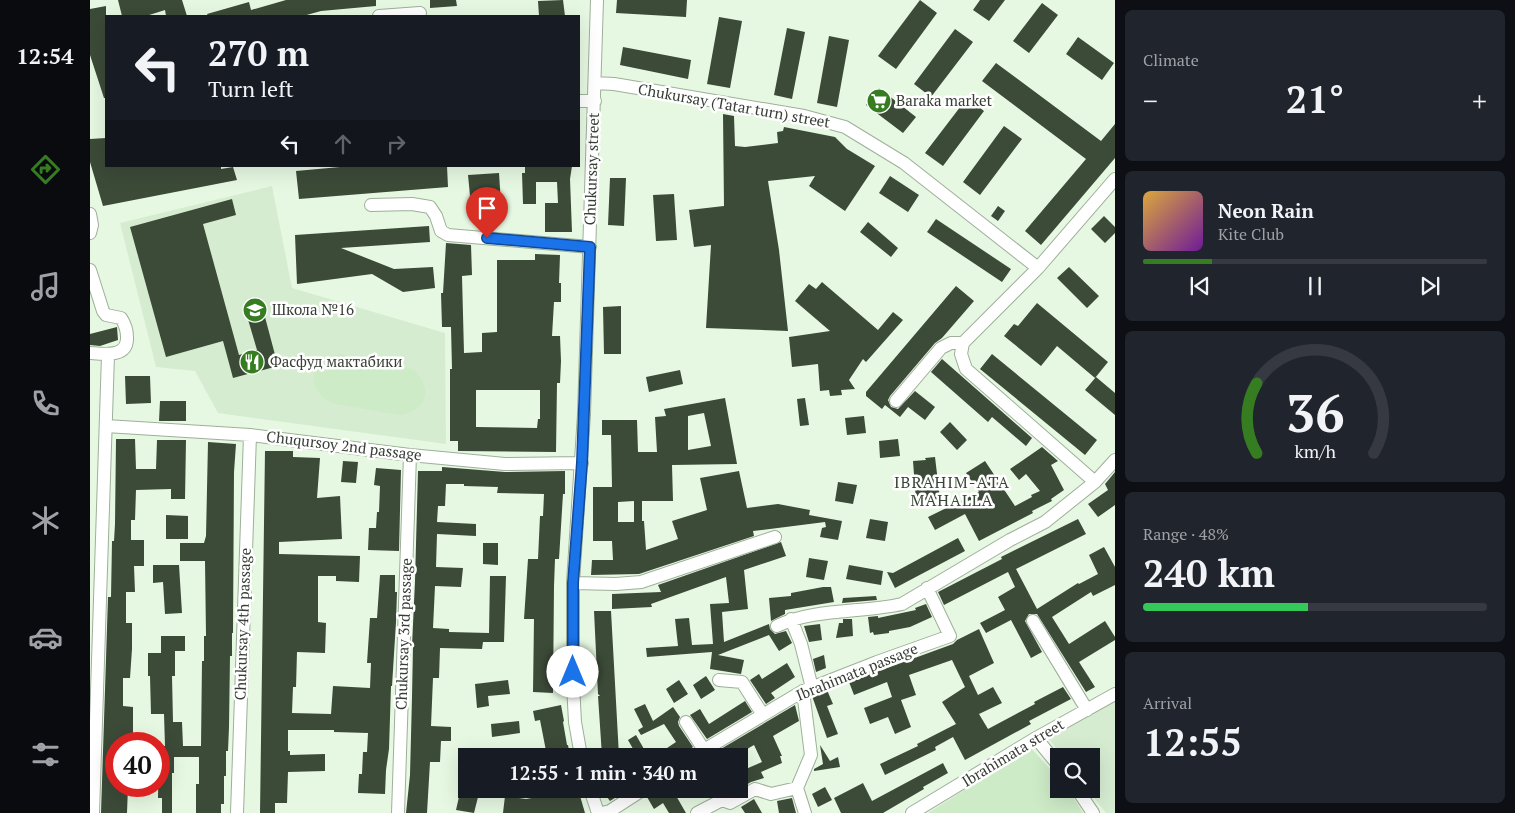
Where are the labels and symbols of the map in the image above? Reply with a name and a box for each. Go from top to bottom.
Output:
street label: Chukursay (Tatar turn) street [637,78,832,132]
supermarket icon: Baraka market [866,88,892,114]
place label: Baraka market [896,90,992,110]
street label: Chukursay street [579,112,603,226]
pin [466,187,508,238]
school or university icon: Школа №16 [242,297,268,323]
place label: Школа №16 [272,299,354,319]
restaurant icon: Фасфуд мактабики [239,349,265,375]
place label: Фасфуд мактабики [270,351,402,371]
street label: Chuqursoy 2nd passage [265,426,423,464]
district label: IBRAHIM-АTA MAHALLA [894,471,1010,511]
street label: Chukursay 4th passage [229,547,255,701]
street label: Chukursay 3rd passage [390,558,416,710]
street label: Ibrahimаta passage [793,638,920,705]
position arrow [546,645,598,697]
street label: Ibrahimаta street [958,714,1068,791]
speed limit sign: 40 [105,732,170,797]

